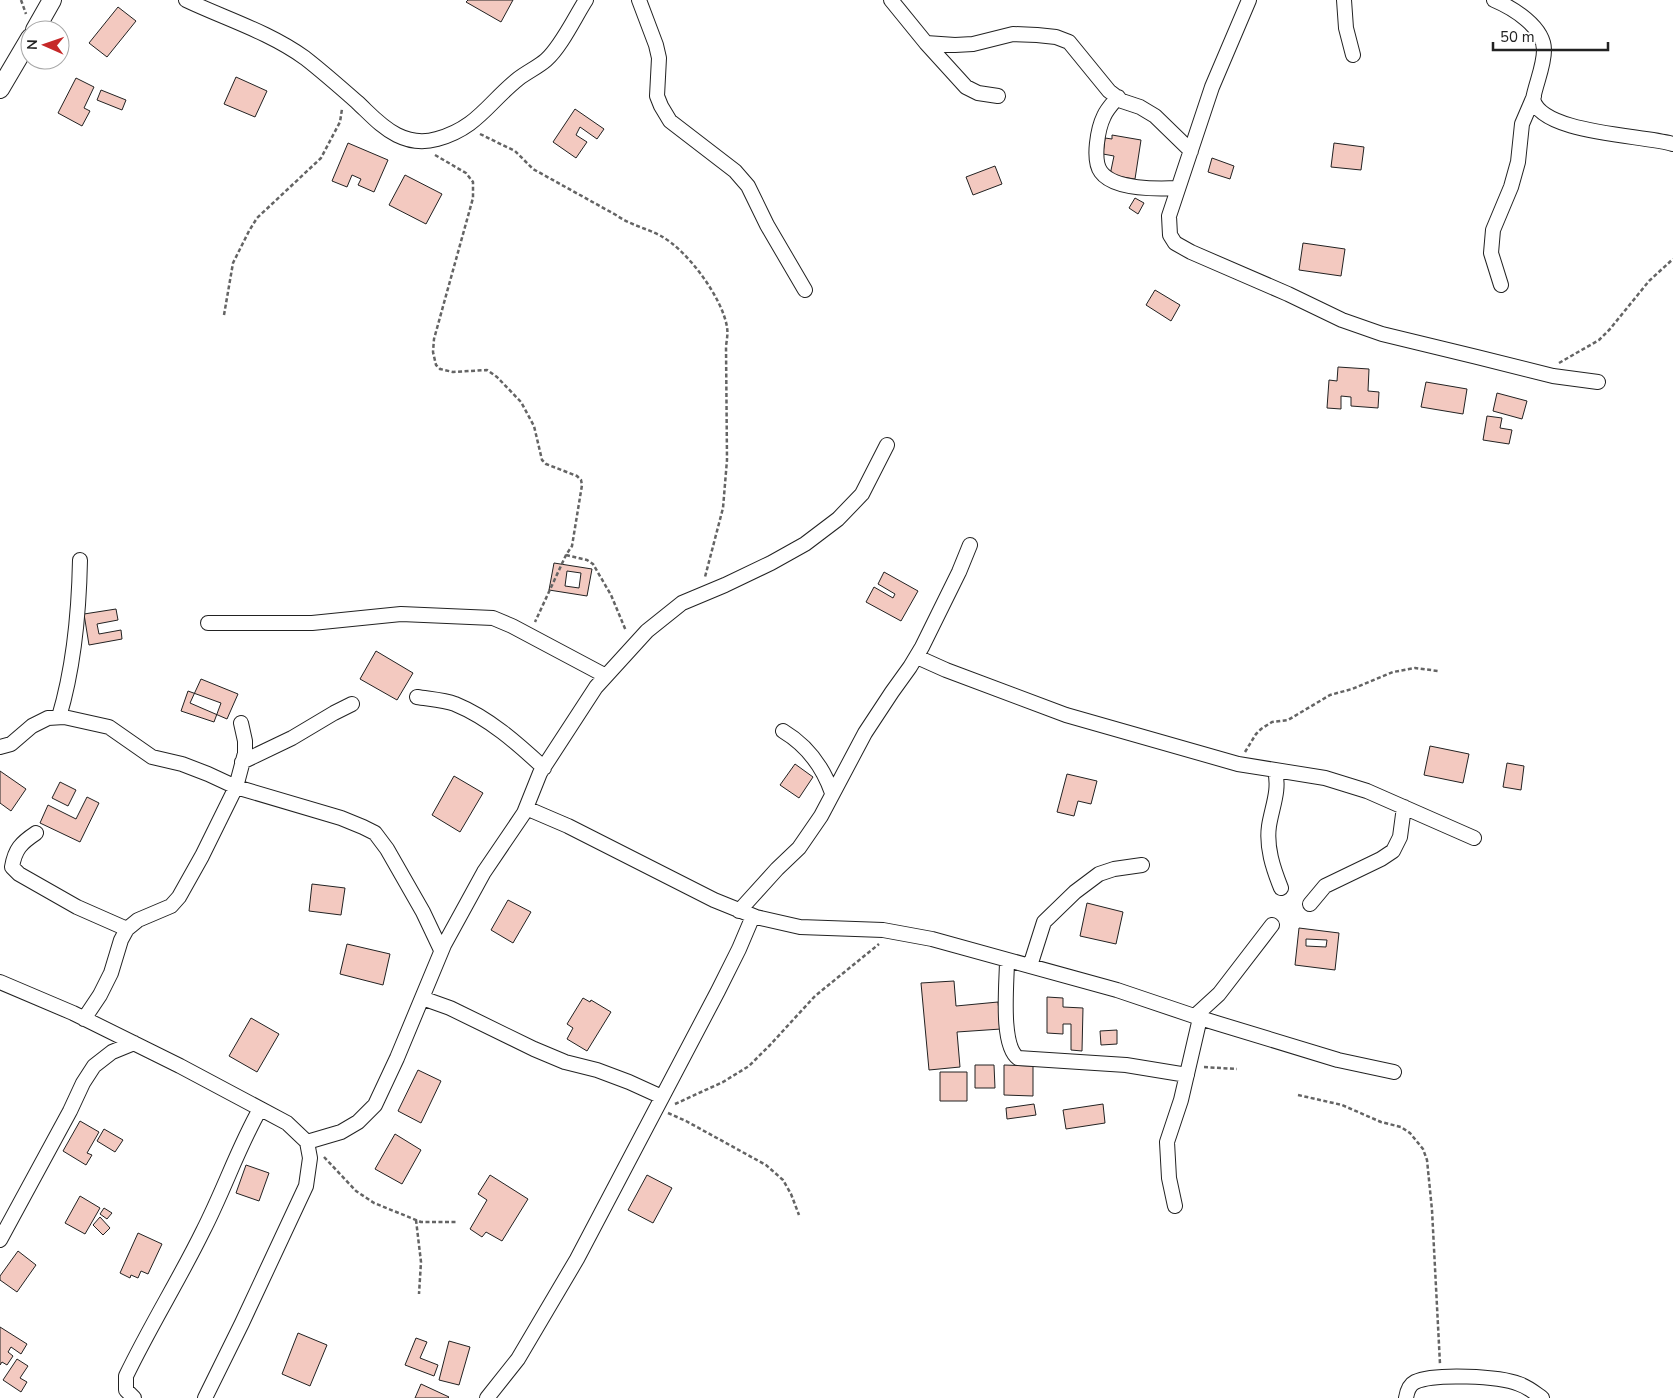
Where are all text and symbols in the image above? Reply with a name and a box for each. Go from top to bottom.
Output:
north arrow [20,20,70,70]
scale bar [1493,20,1608,52]
text: 50 m [1500,27,1535,47]
text: N [23,39,42,50]

